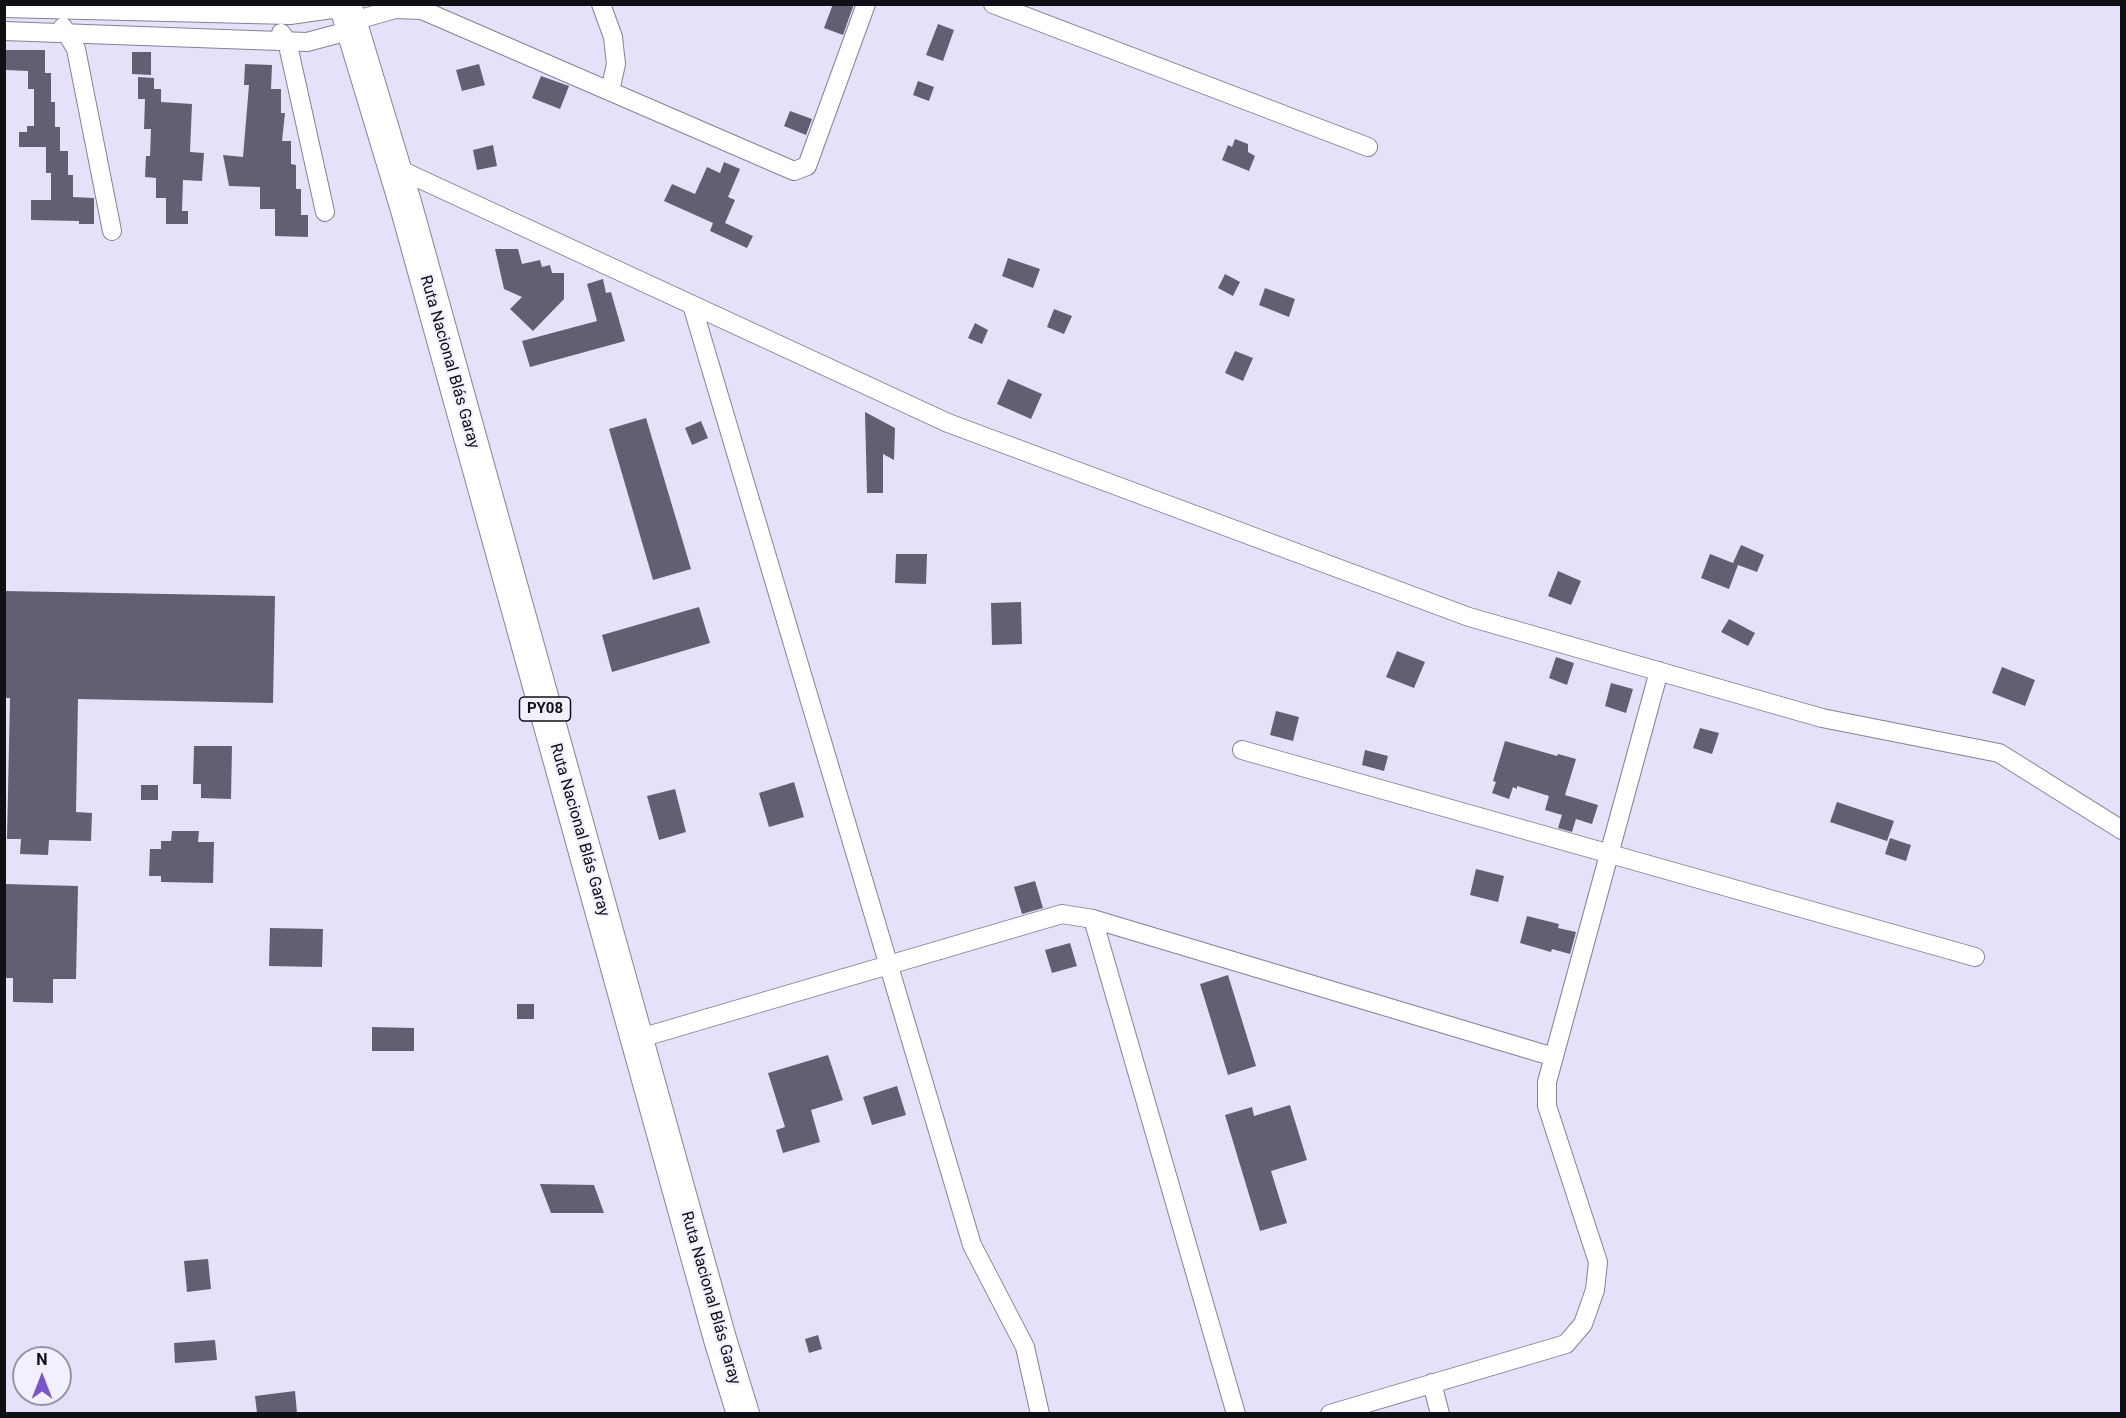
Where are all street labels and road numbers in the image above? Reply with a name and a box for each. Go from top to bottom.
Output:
street label: Ruta Nacional Blás Garay [415,273,483,451]
road number: PY08 [520,697,570,721]
street label: Ruta Nacional Blás Garay [545,741,613,919]
street label: Ruta Nacional Blás Garay [676,1209,744,1387]

